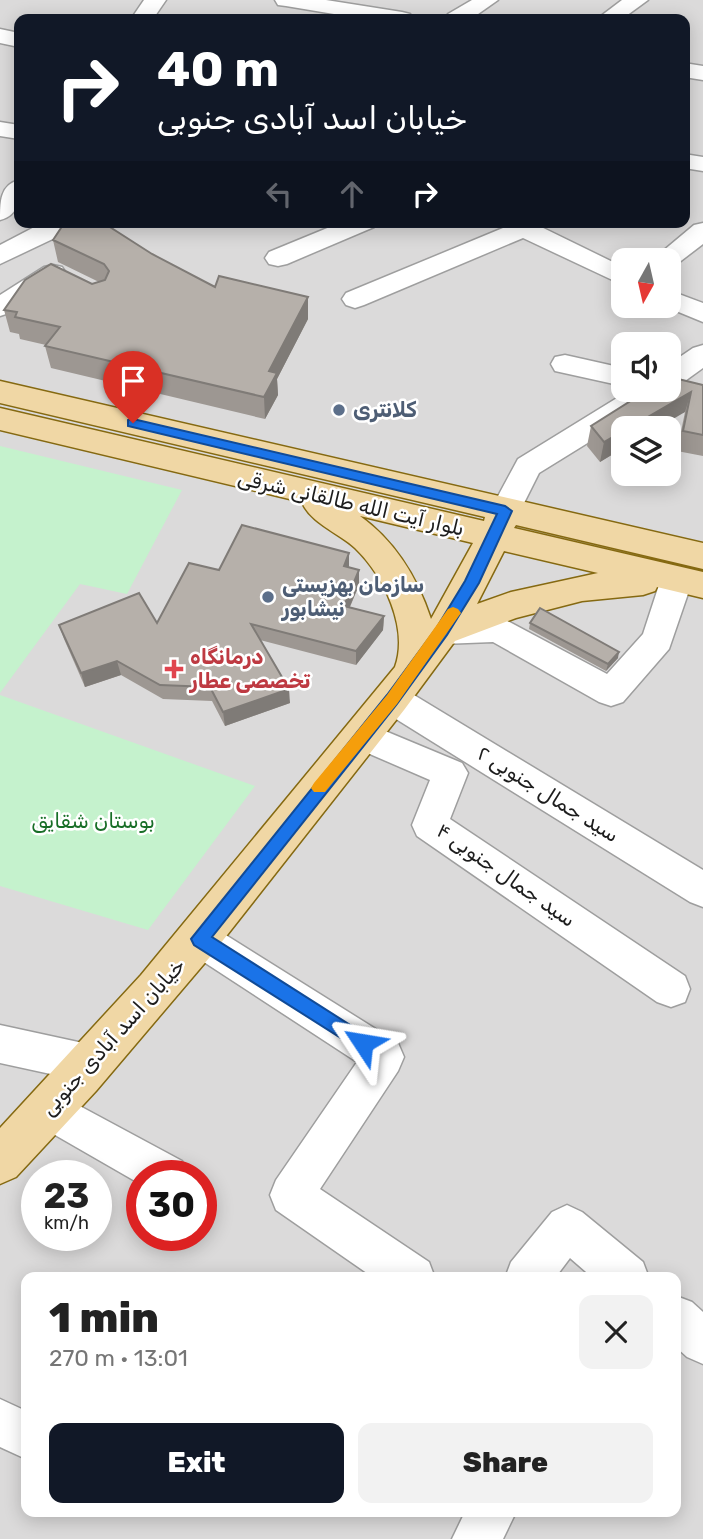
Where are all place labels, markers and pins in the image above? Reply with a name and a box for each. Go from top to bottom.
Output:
pin [103,351,163,423]
place label: کلانتری [353,397,417,423]
marker: کلانتری [331,402,347,418]
place label: سازمان بهزیستی نیشابور [280,572,424,622]
marker: سازمان بهزیستی نیشابور [260,589,276,605]
place label: درمانگاه تخصصی عطار [188,644,310,693]
marker: درمانگاه تخصصی عطار [164,659,184,679]

